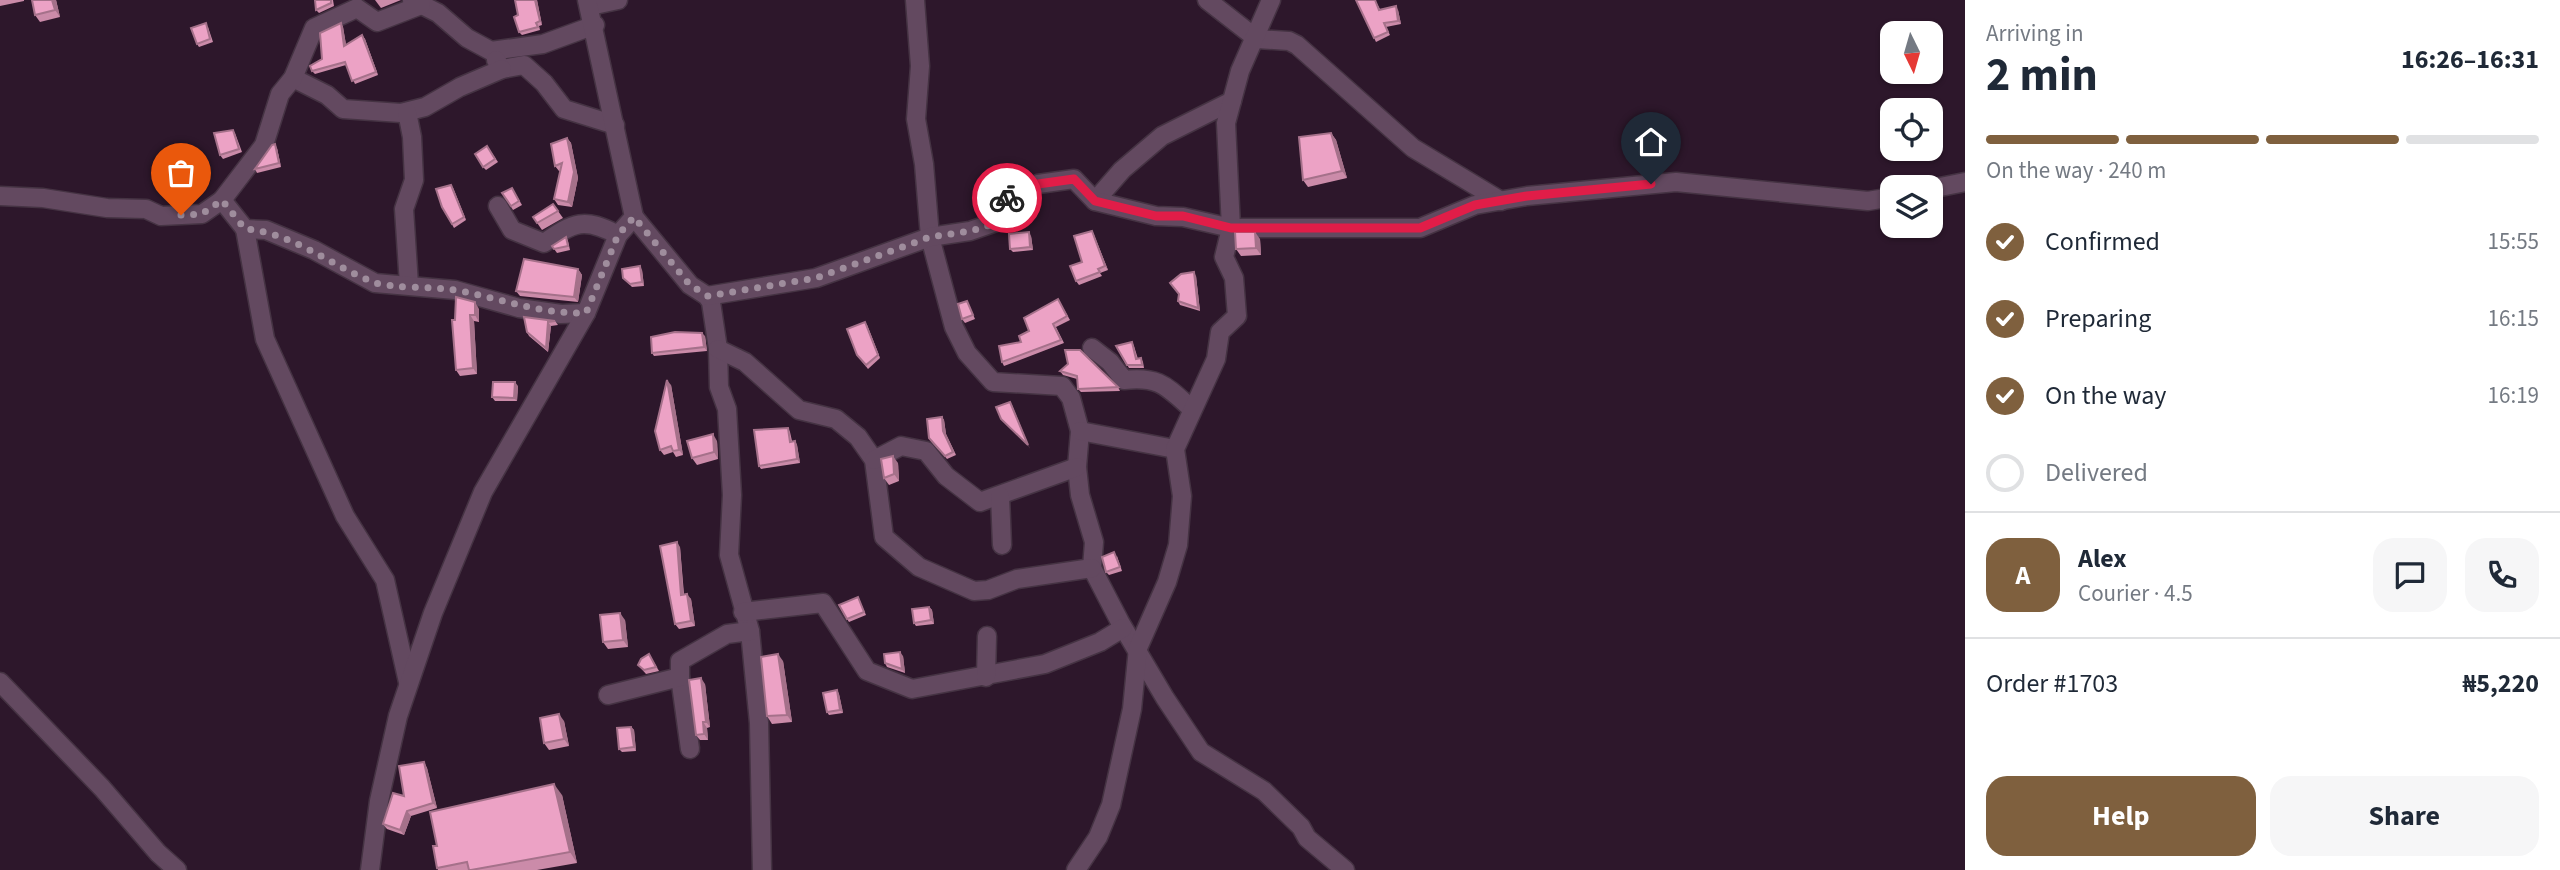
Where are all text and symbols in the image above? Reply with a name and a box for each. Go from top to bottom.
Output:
text: Arriving in [1986,17,2084,50]
north arrow [1880,21,1942,84]
map controls [1880,21,1943,238]
text: 16:26–16:31 [2401,41,2539,78]
text: 2 min [1986,43,2098,108]
button: locate [1880,98,1943,161]
pin [1621,112,1681,184]
icon: home [1632,123,1670,161]
pin [151,143,211,215]
icon: bag [162,154,200,192]
text: On the way · 240 m [1986,154,2166,187]
courier [972,163,1042,233]
button: layers [1880,175,1943,238]
icon: bike [988,179,1026,217]
icon: check [1986,223,2024,261]
text: Confirmed [2045,223,2160,260]
text: 15:55 [2488,225,2539,258]
icon: check [1986,300,2024,338]
text: Preparing [2045,300,2151,337]
text: 16:15 [2488,302,2539,335]
icon: check [1986,377,2024,415]
text: On the way [2045,377,2166,414]
text: 16:19 [2488,379,2539,412]
text: Delivered [2045,454,2148,491]
button: chat [2373,538,2447,612]
button: phone [2465,538,2539,612]
text: Alex [2078,540,2127,577]
text: A [2016,557,2030,594]
text: Courier · 4.5 [2078,577,2193,610]
text: Order #1703 [1986,665,2118,702]
text: ₦5,220 [2463,665,2539,702]
button: Help [1986,776,2256,856]
button: Share [2270,776,2539,856]

